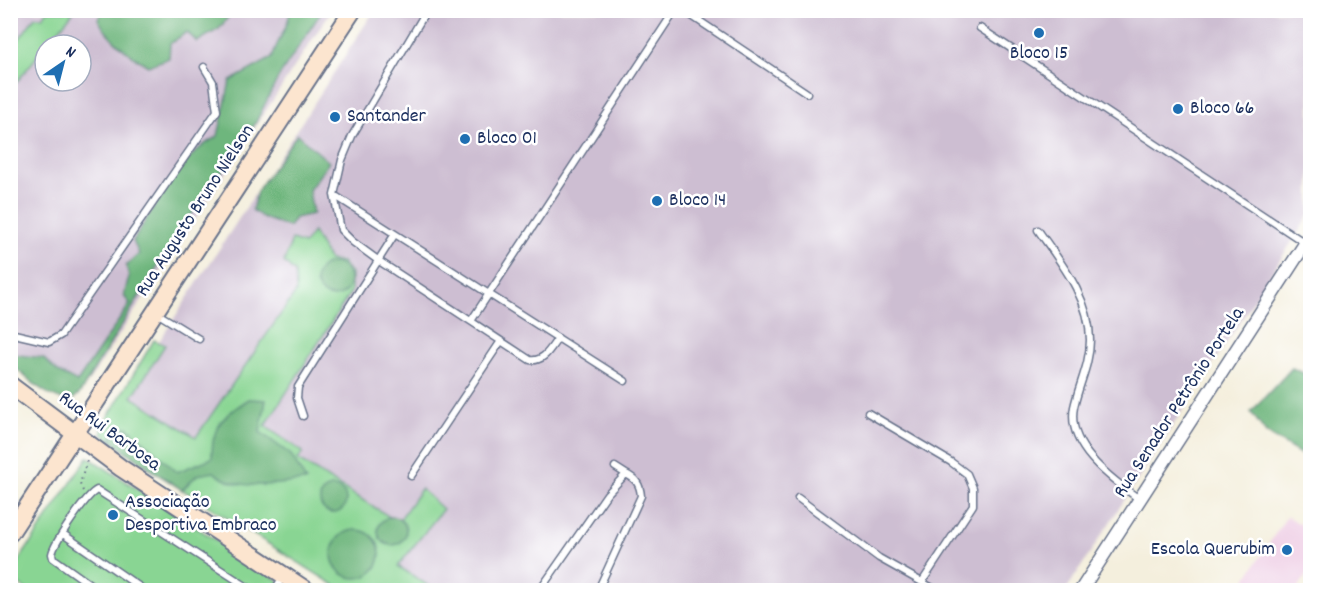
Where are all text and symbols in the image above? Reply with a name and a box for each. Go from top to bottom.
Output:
marker: Bloco 15 [1032,26,1046,40]
north arrow [33,33,93,93]
place label: Bloco 15 [1010,40,1068,68]
text: N [60,41,80,65]
place label: Bloco 66 [1190,95,1254,123]
marker: Bloco 66 [1171,102,1185,116]
place label: Santander [347,103,427,131]
marker: Santander [328,110,342,124]
street label: Rua Augusto Bruno Nielson [130,119,262,303]
place label: Bloco 01 [477,125,537,153]
marker: Bloco 01 [458,132,472,146]
place label: Bloco 14 [669,187,726,215]
marker: Bloco 14 [650,194,664,208]
street label: Rua Senador Petrônio Portela [1108,302,1253,504]
street label: Rua Rui Barbosa [52,385,166,479]
place label: Associação Desportiva Embraco [125,489,277,540]
marker: Associação Desportiva Embraco [106,508,120,522]
place label: Escola Querubim [1151,536,1275,564]
marker: Escola Querubim [1280,543,1294,557]

